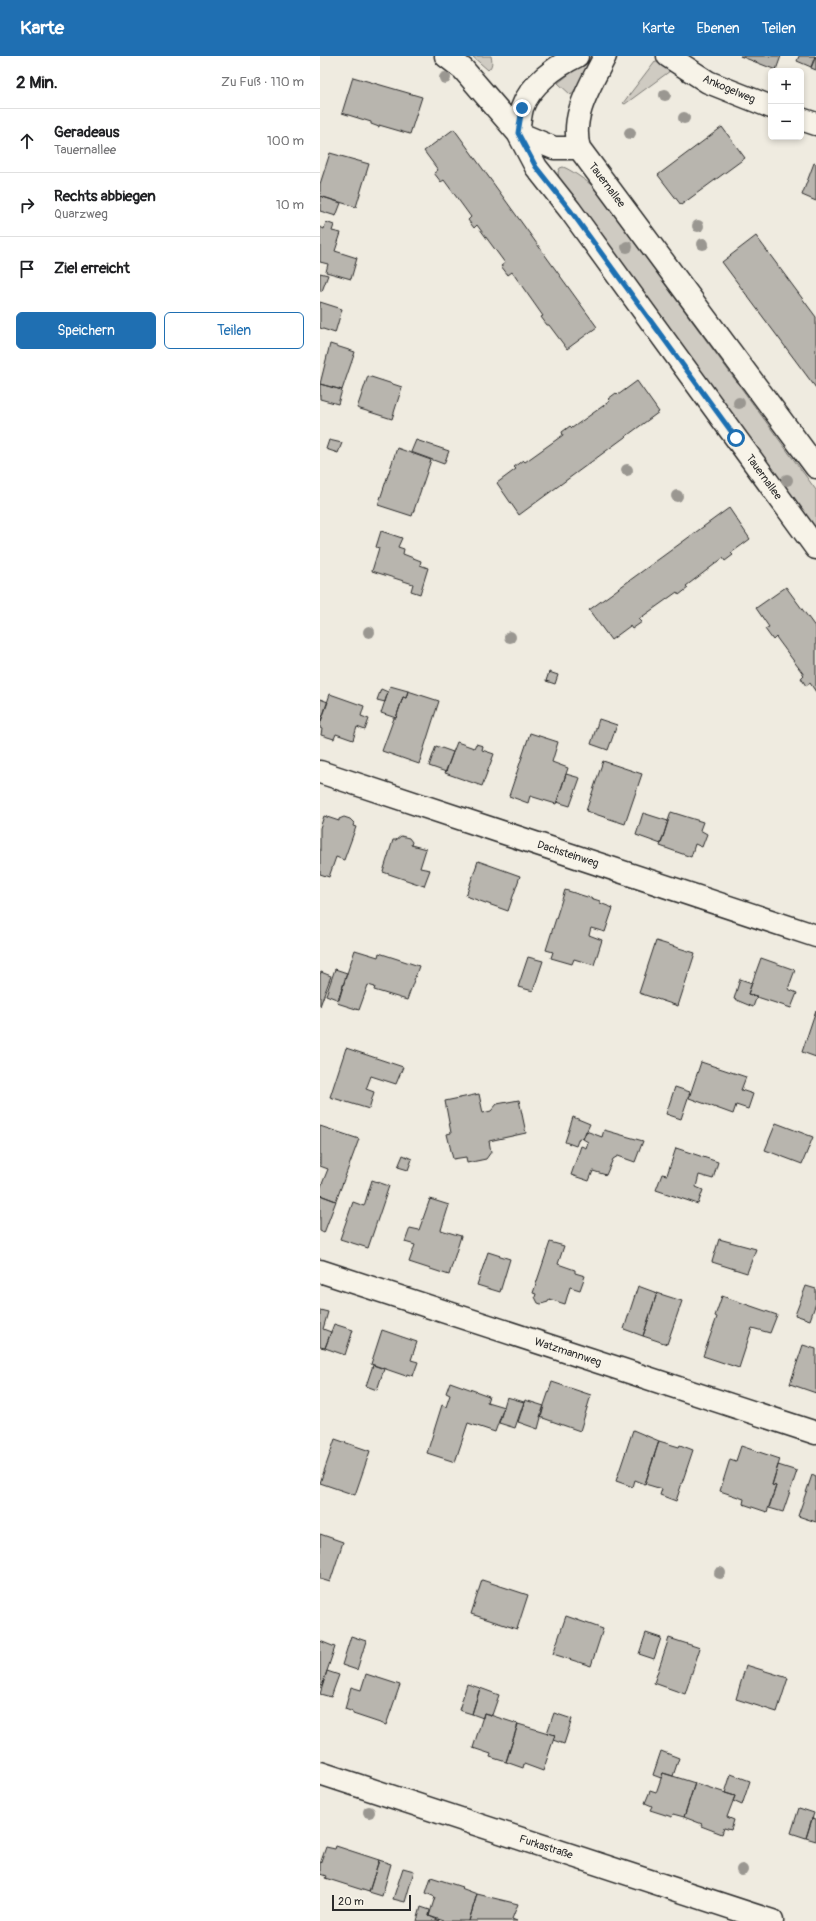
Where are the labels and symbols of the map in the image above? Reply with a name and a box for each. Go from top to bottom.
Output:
street label: Ankogelweg [701,72,758,106]
route end [513,99,531,117]
street label: Tauernallee [586,160,628,210]
route start [727,429,745,447]
street label: Tauernallee [743,452,785,503]
street label: Dachsteinweg [536,838,601,870]
street label: Watzmannweg [533,1335,604,1369]
street label: Furkastraße [518,1832,575,1862]
scale bar [332,1893,411,1912]

